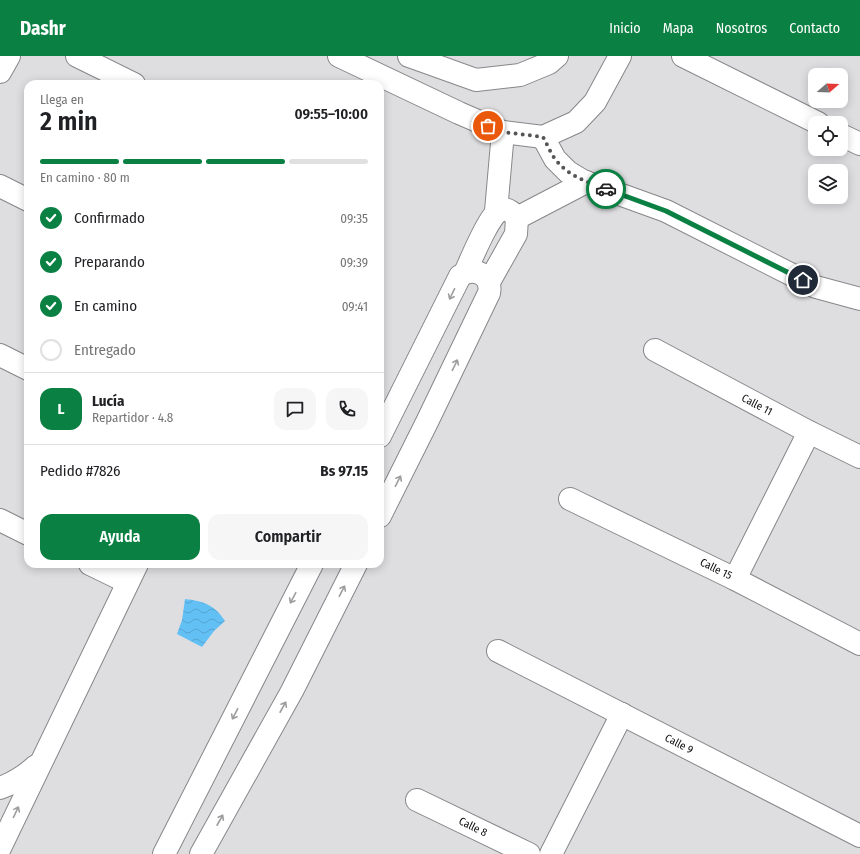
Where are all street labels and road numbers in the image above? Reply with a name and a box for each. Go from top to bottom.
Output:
street label: Calle 11 [739,392,775,418]
street label: Calle 15 [698,556,734,582]
street label: Calle 9 [663,731,695,757]
street label: Calle 8 [457,815,490,840]

